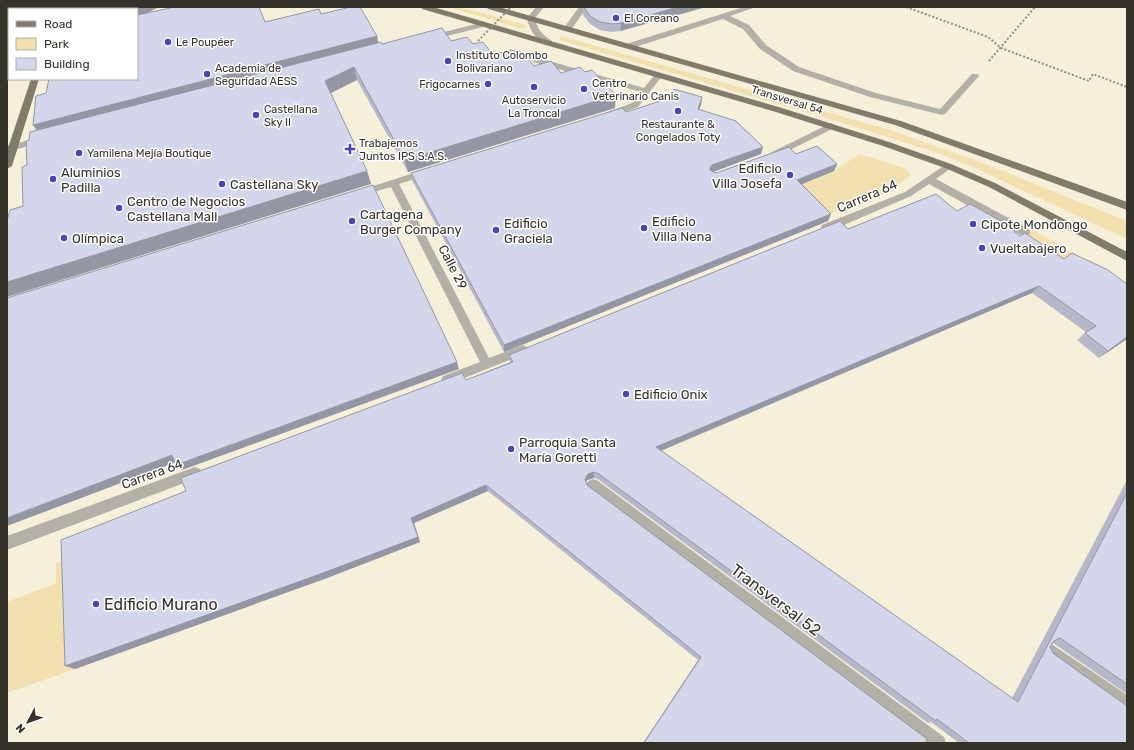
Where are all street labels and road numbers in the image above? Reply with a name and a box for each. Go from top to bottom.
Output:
street label: Transversal 54 [750,83,825,117]
street label: Carrera 64 [835,177,899,215]
street label: Calle 29 [435,242,471,292]
street label: Carrera 64 [119,456,185,492]
street label: Transversal 52 [727,560,825,640]

